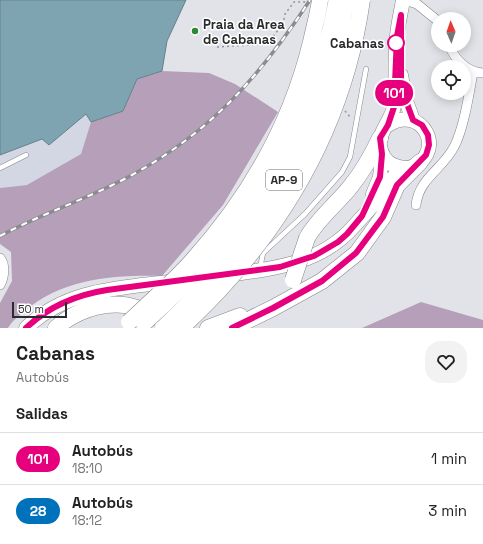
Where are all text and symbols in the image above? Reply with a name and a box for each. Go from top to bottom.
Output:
north arrow [431,12,471,52]
map controls [431,12,471,100]
place label: Praia da Area de Cabanas [203,16,285,48]
marker: Praia da Area de Cabanas [190,26,200,36]
marker: Cabanas [387,34,405,52]
place label: Cabanas [330,35,384,52]
button: locate [431,60,471,100]
line badge: 101 [371,80,417,106]
text: 101 [383,84,405,102]
road number: AP-9 [266,170,302,190]
scale bar [12,300,67,319]
text: 50 m [18,302,44,316]
text: Cabanas [16,341,95,366]
button: heart [425,341,467,383]
text: Autobús [16,369,69,386]
text: Salidas [16,404,68,423]
text: Autobús [72,441,133,460]
text: 1 min [431,449,467,468]
text: 101 [27,450,49,468]
text: 18:10 [72,460,103,477]
text: Autobús [72,493,133,512]
text: 3 min [428,501,467,520]
text: 28 [30,502,46,520]
text: 18:12 [72,512,102,529]

